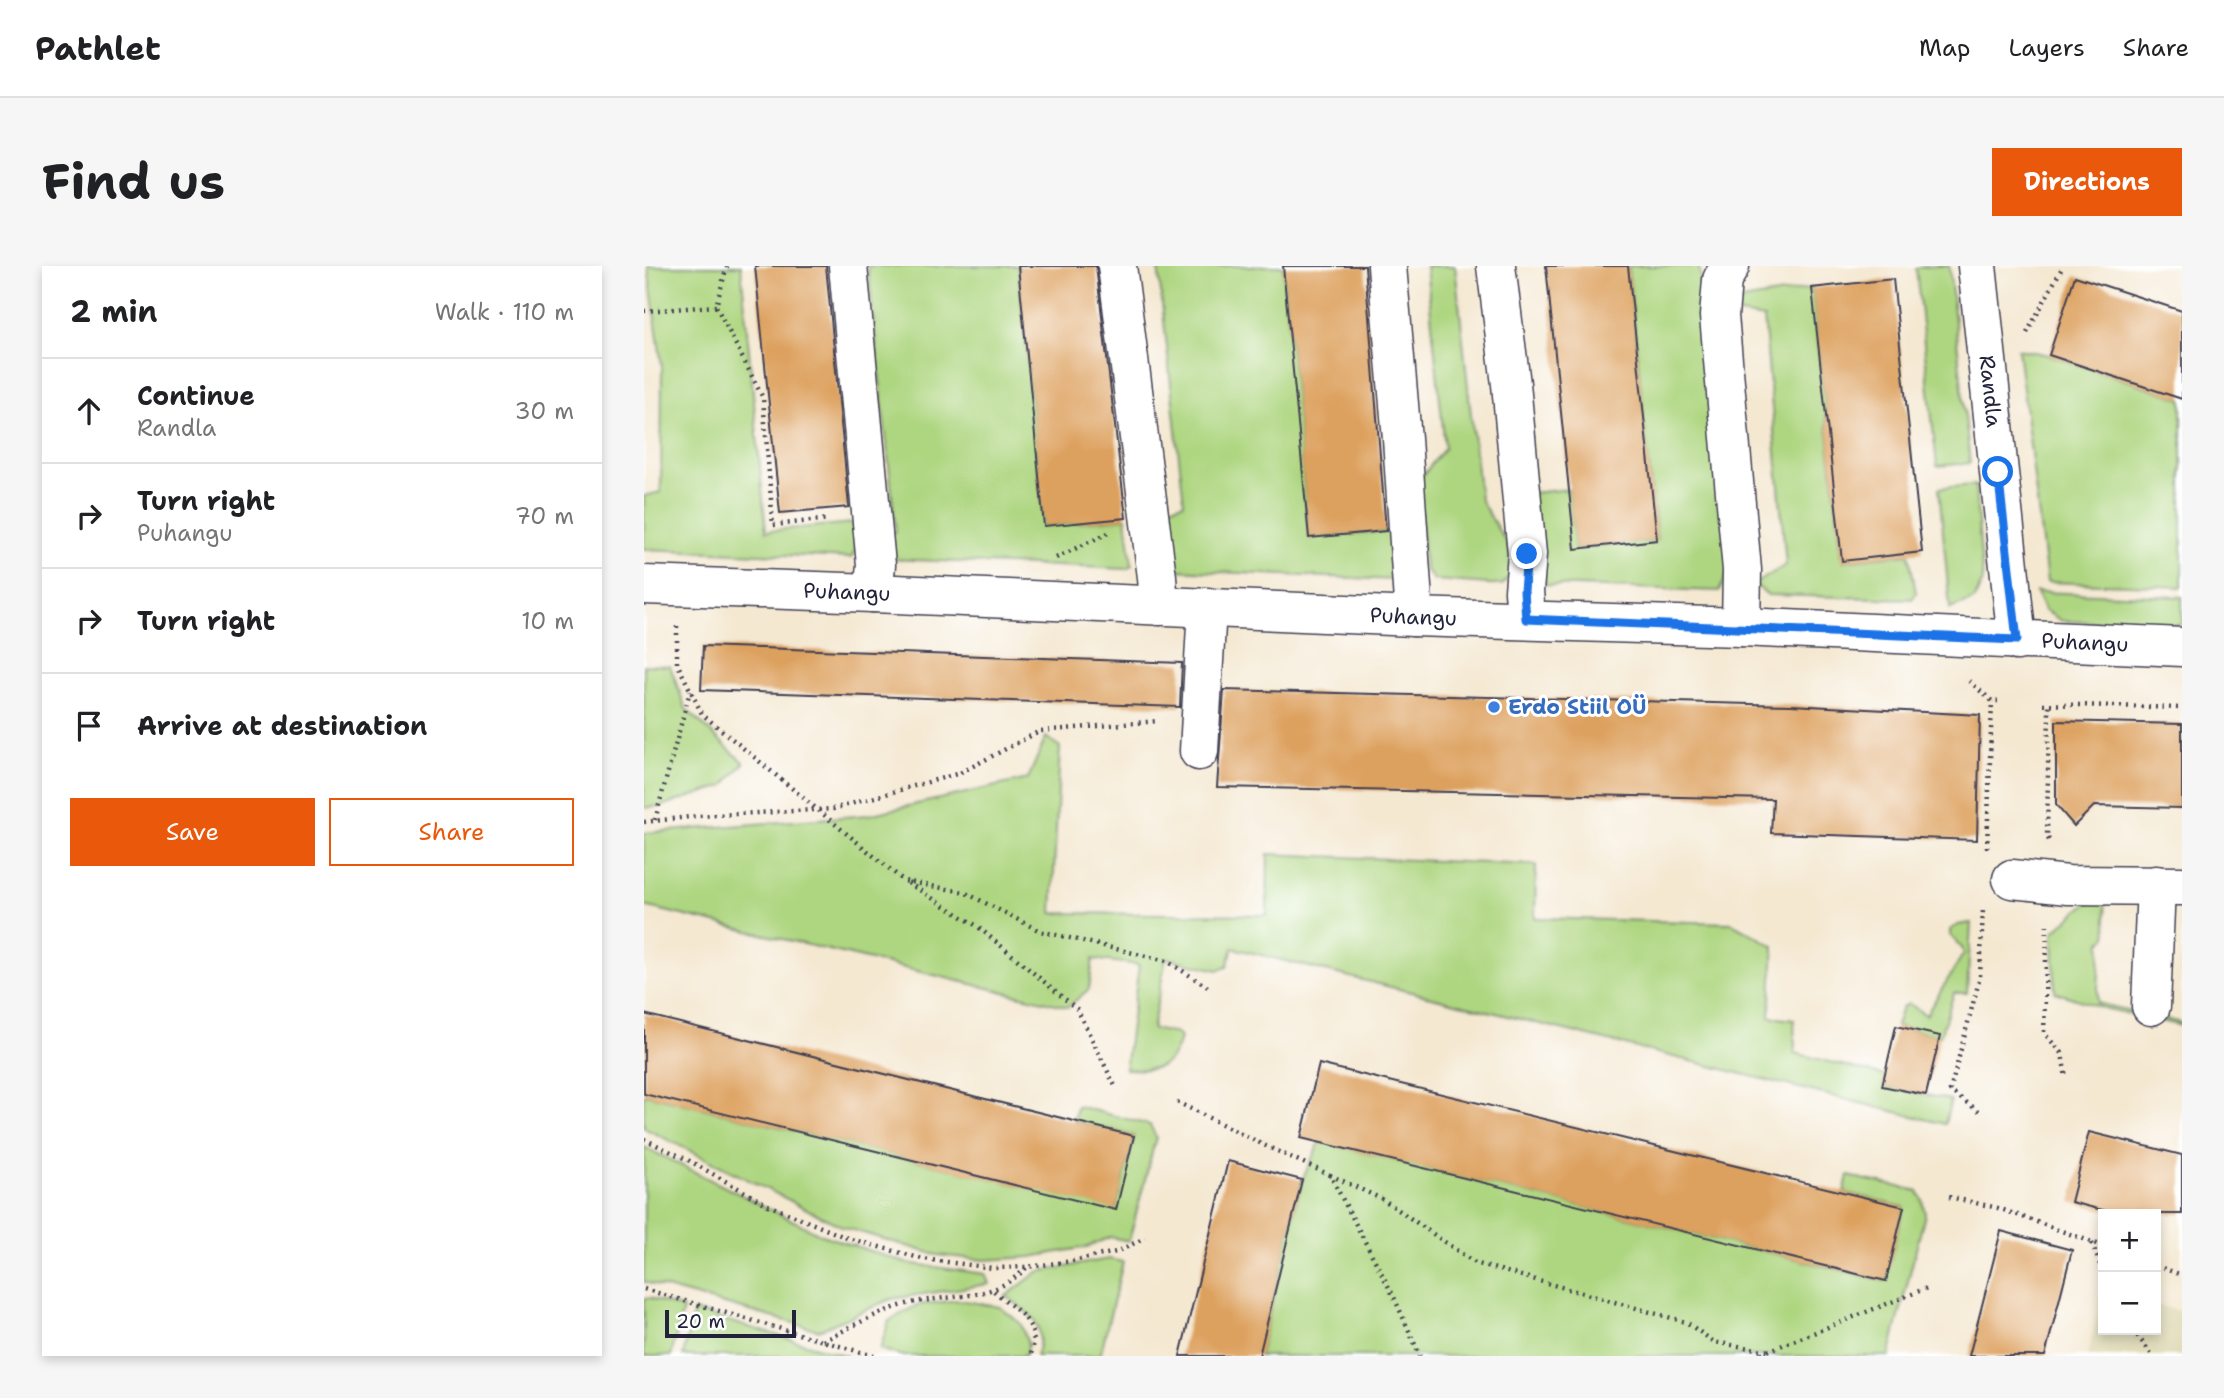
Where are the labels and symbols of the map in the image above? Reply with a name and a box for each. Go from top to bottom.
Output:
street label: Randla [1973,354,2008,429]
route start [1982,456,2013,487]
route end [1511,538,1542,569]
street label: Puhangu [803,577,891,608]
street label: Puhangu [1369,601,1457,632]
street label: Puhangu [2041,627,2129,659]
place label: Erdo Stiil OÜ [1508,693,1646,721]
marker: Erdo Stiil OÜ [1486,699,1502,715]
scale bar [665,1307,796,1339]

